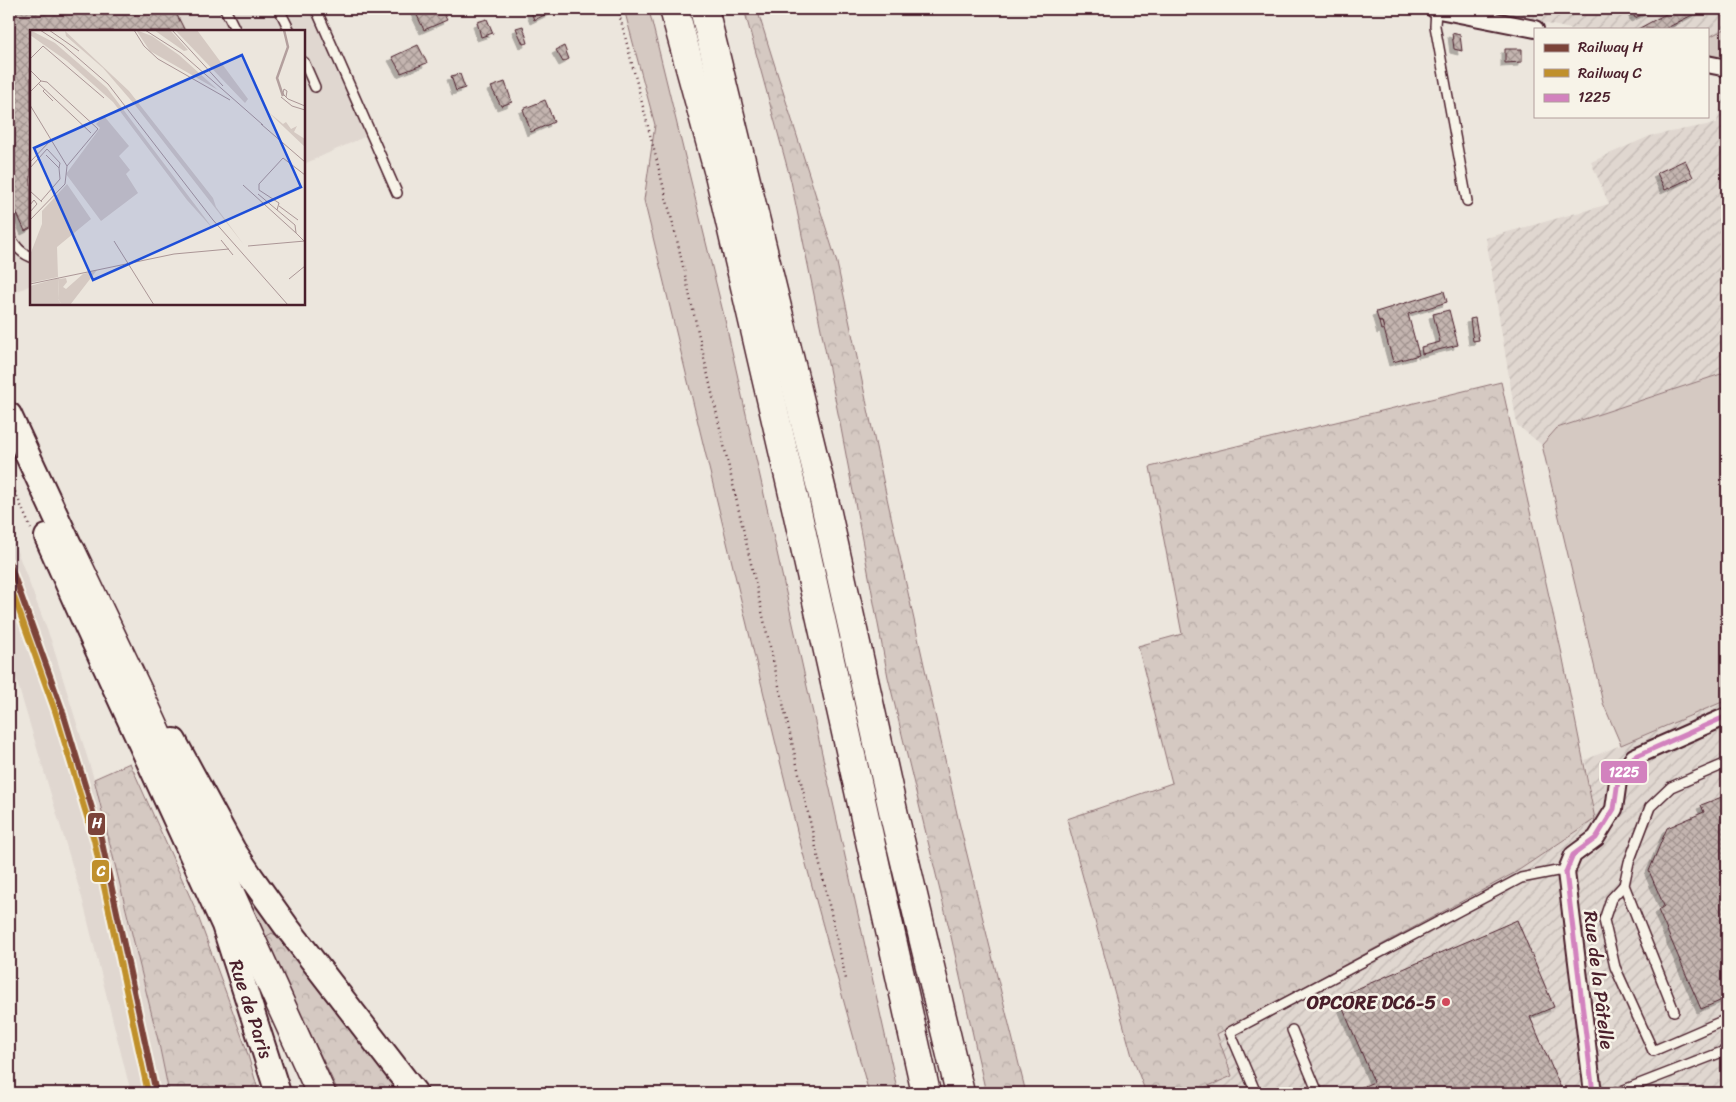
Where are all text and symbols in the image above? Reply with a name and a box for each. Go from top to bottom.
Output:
legend [1534,28,1708,118]
inset map [30,30,305,305]
text: Railway H [1578,34,1644,60]
text: Railway C [1578,60,1643,86]
text: 1225 [1578,84,1611,110]
line badge: 1225 [1600,760,1648,784]
text: 1225 [1609,760,1640,785]
text: H [91,811,103,836]
line badge: H [87,812,106,836]
line badge: C [91,859,110,883]
text: C [96,859,106,884]
street label: Rue de la Pâtelle [1574,909,1624,1051]
street label: Rue de Paris [219,955,283,1063]
place label: OPCORE DC6-5 [1307,986,1436,1019]
marker: OPCORE DC6-5 [1440,996,1452,1008]

